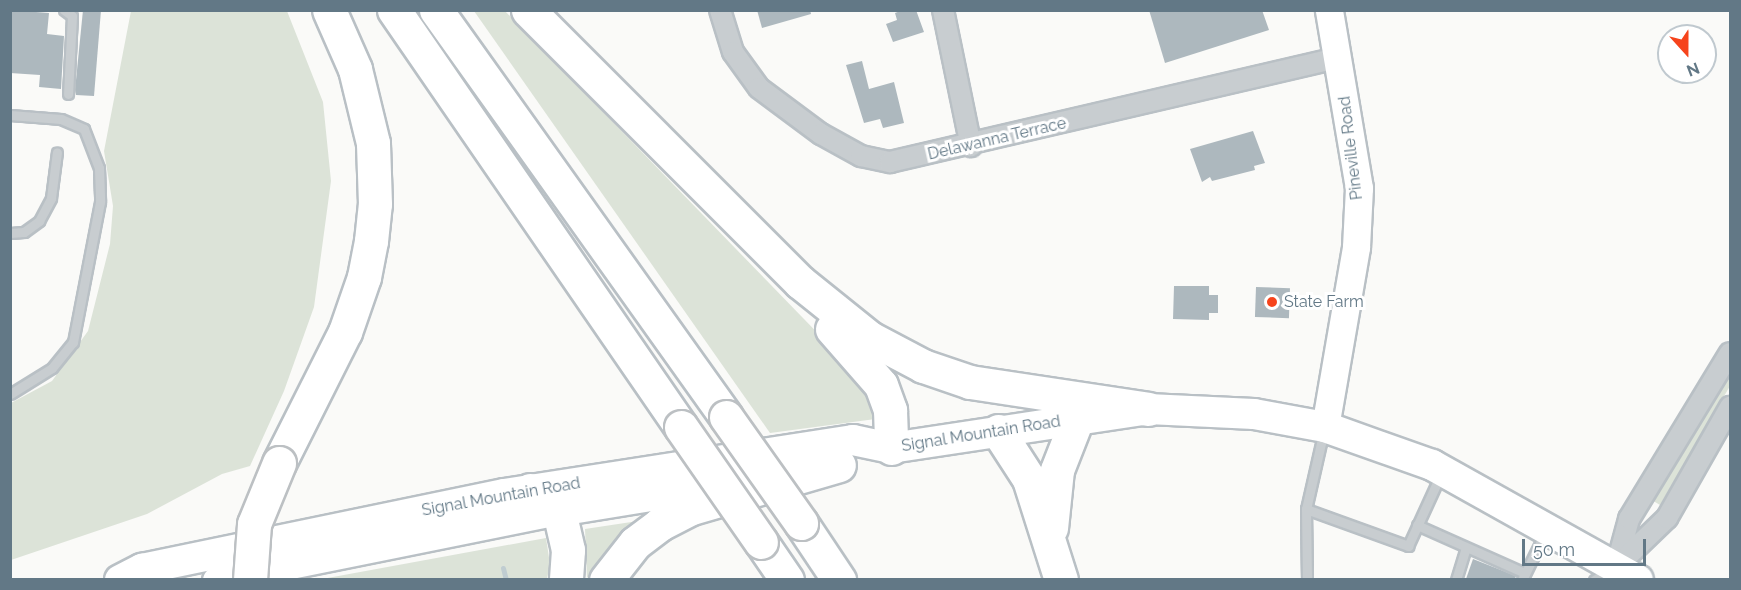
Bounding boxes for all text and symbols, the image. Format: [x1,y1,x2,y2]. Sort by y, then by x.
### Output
north arrow [1657,24,1717,84]
text: N [1684,58,1702,80]
street label: Pineville Road [1335,95,1367,201]
street label: Delawanna Terrace [926,114,1068,164]
place label: State Farm [1284,292,1364,312]
marker: State Farm [1265,295,1279,309]
street label: Signal Mountain Road [900,412,1062,456]
street label: Signal Mountain Road [420,474,582,520]
scale bar [1525,527,1650,565]
text: 50 m [1533,539,1575,560]

